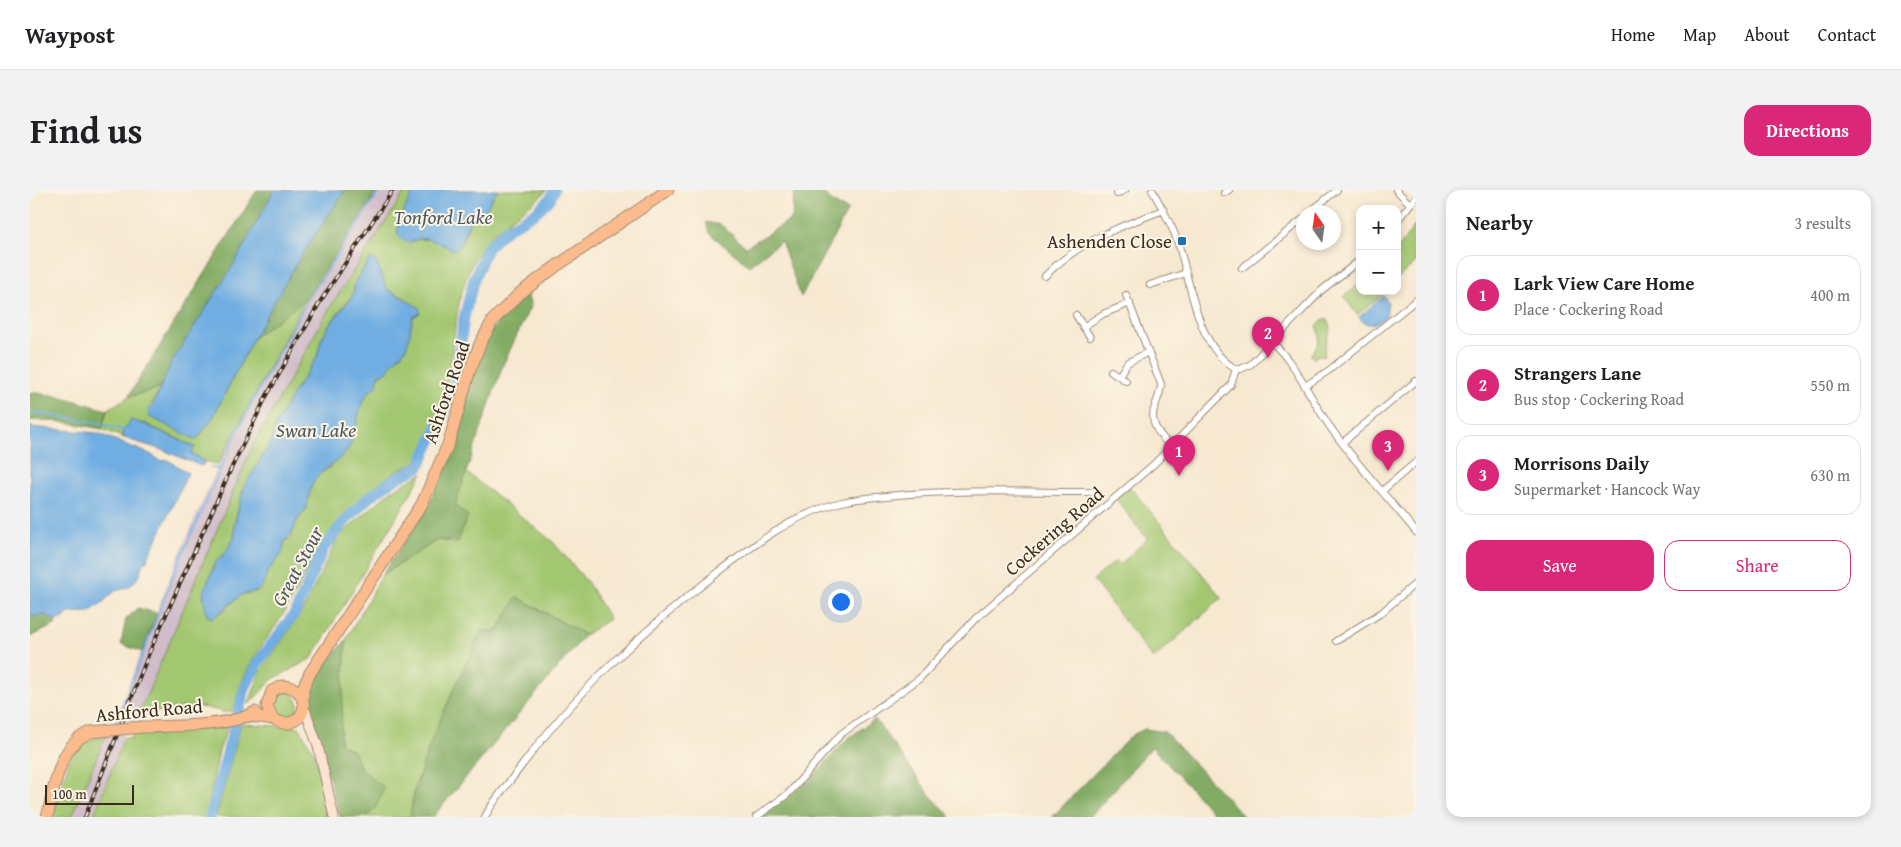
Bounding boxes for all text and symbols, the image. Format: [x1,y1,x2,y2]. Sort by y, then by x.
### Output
text: Waypost [25,17,115,52]
text: Home [1611,21,1655,48]
text: Map [1683,21,1716,48]
text: About [1744,21,1790,48]
text: Contact [1818,21,1876,48]
text: Find us [30,105,143,156]
button: Directions [1744,105,1871,156]
water label: Tonford Lake [393,202,493,231]
north arrow [1296,205,1341,250]
map controls [1356,205,1401,295]
button: + [1356,205,1401,250]
text: Nearby [1466,207,1533,238]
text: 3 results [1794,211,1851,235]
place label: Ashenden Close [1047,227,1172,255]
marker: Ashenden Close [1176,235,1188,247]
button: − [1356,250,1401,295]
text: Lark View Care Home [1514,269,1695,297]
text: 1 [1479,283,1487,307]
text: 400 m [1810,283,1850,307]
text: Place · Cockering Road [1514,297,1663,321]
pin: 2 [1252,317,1284,358]
street label: Ashford Road [415,336,477,447]
text: Strangers Lane [1514,359,1641,387]
text: 2 [1479,373,1487,397]
text: 550 m [1810,373,1850,397]
text: Bus stop · Cockering Road [1514,387,1684,411]
water label: Swan Lake [276,415,356,444]
pin: 3 [1372,430,1404,471]
pin: 1 [1163,435,1195,476]
text: Morrisons Daily [1514,449,1649,477]
text: 3 [1479,463,1487,487]
text: 630 m [1810,463,1850,487]
text: Supermarket · Hancock Way [1514,477,1701,501]
street label: Cockering Road [998,479,1110,582]
water label: Great Stour [264,520,330,611]
button: Save [1466,540,1654,591]
button: Share [1664,540,1851,591]
your location [828,589,854,615]
street label: Ashford Road [94,691,204,729]
scale bar [45,782,134,805]
text: 100 m [52,784,87,804]

